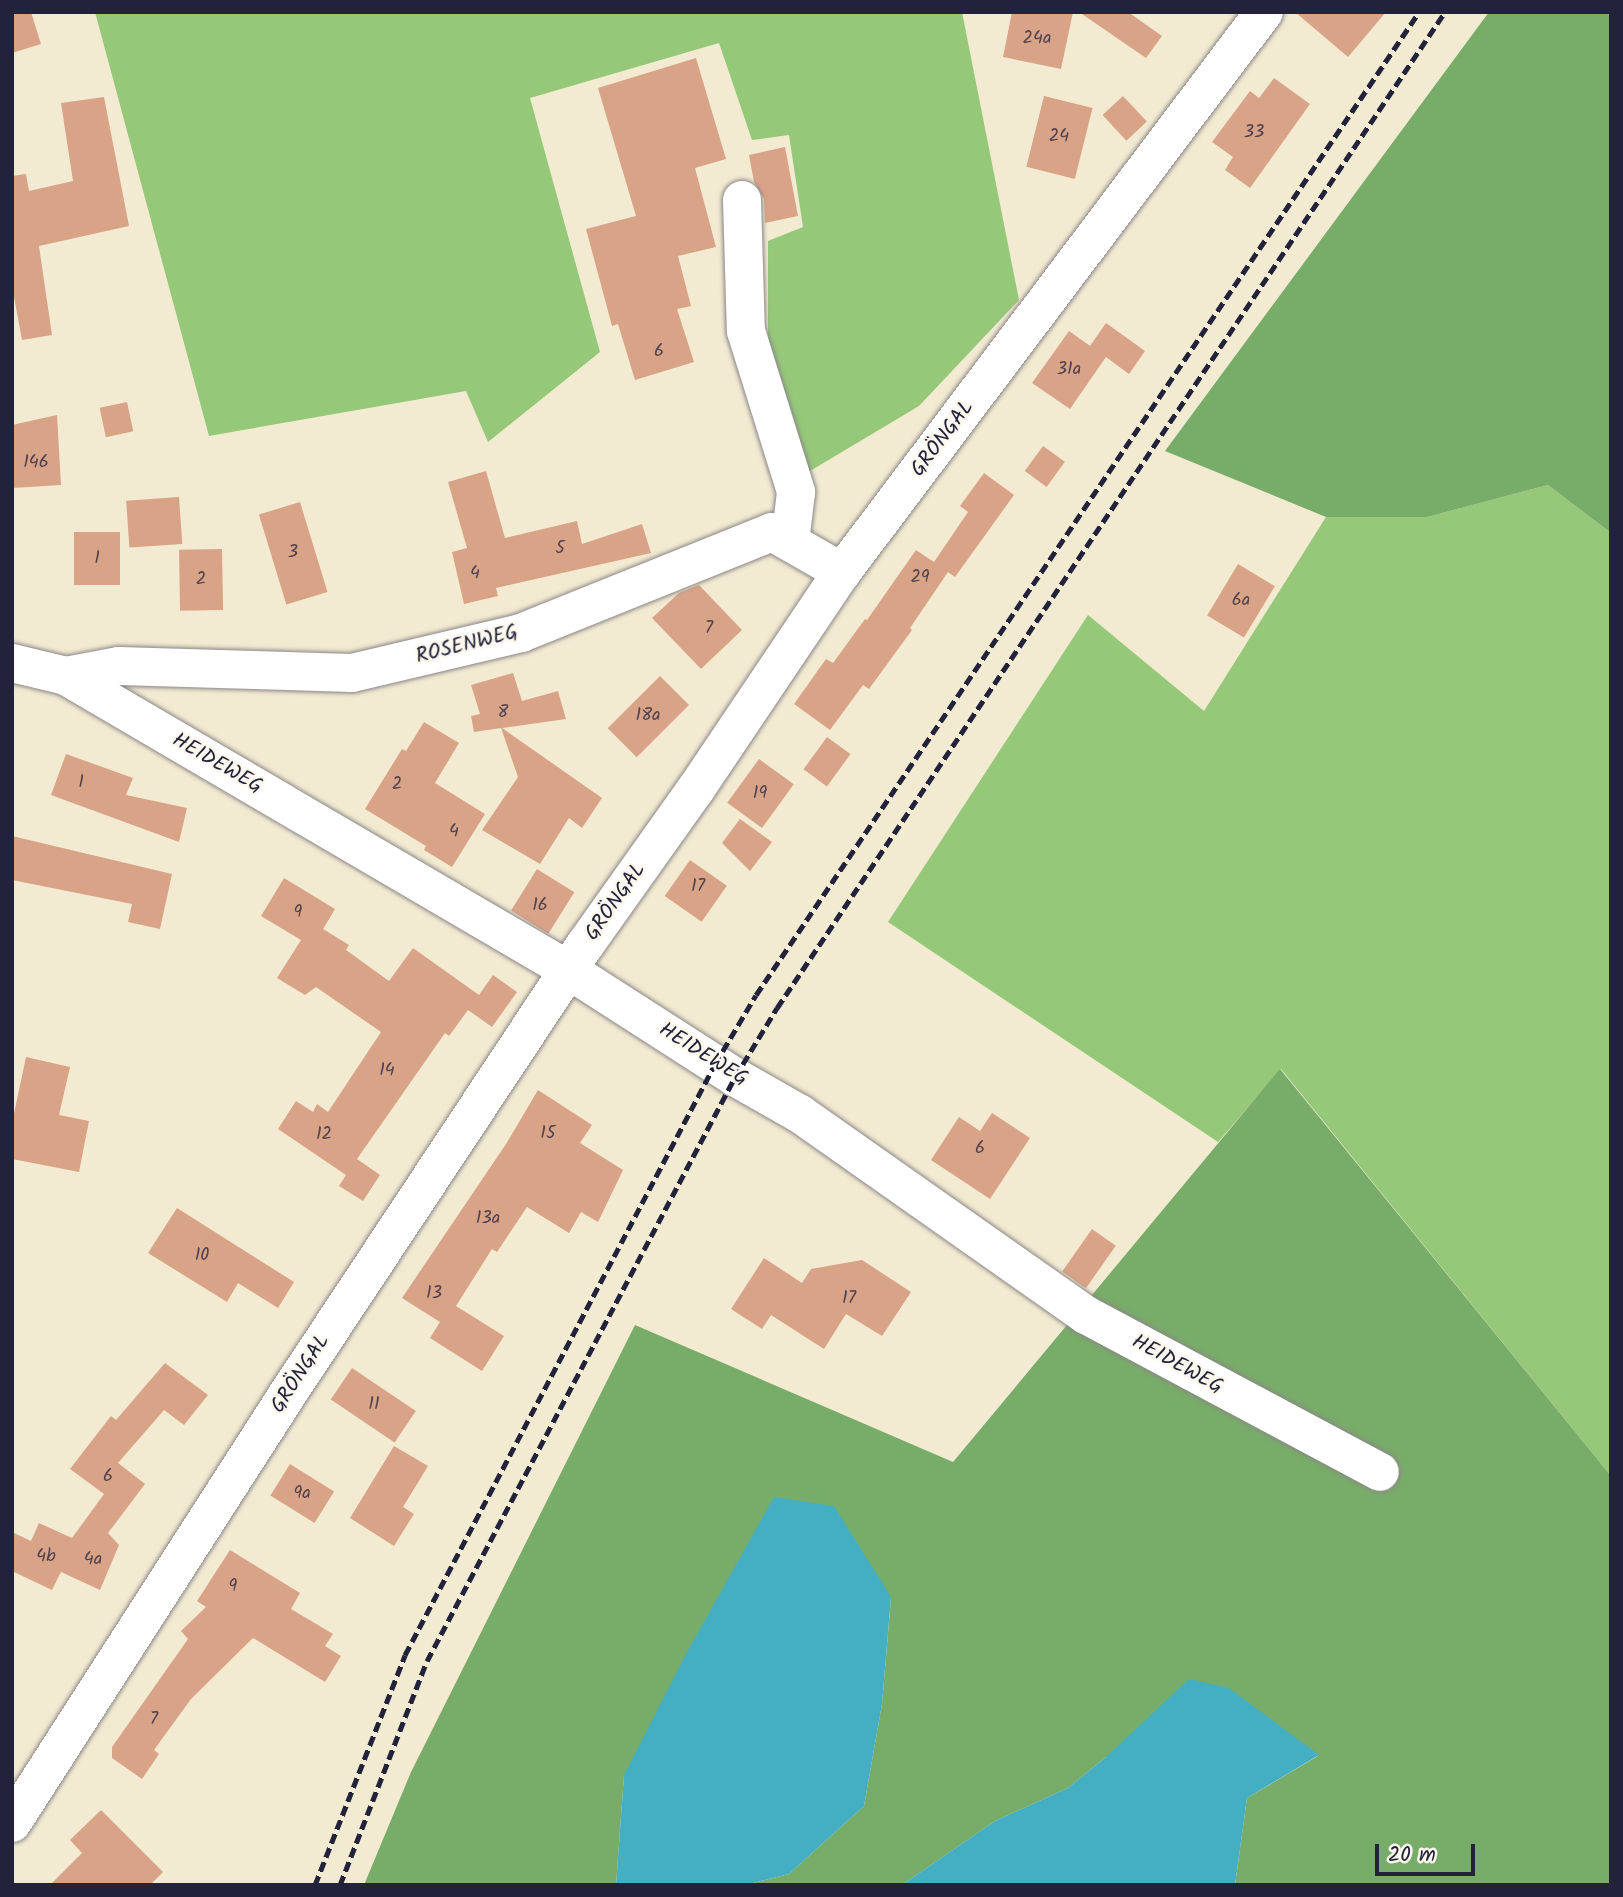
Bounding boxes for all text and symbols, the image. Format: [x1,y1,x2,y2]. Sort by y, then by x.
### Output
house number: 24a [1023,28,1051,50]
house number: 33 [1244,122,1264,144]
house number: 24 [1049,126,1069,148]
house number: 6 [654,341,664,363]
house number: 31a [1057,359,1081,381]
street label: GRÖNGAL [906,396,980,482]
house number: 146 [23,452,49,474]
house number: 5 [555,538,565,560]
house number: 3 [288,542,298,564]
house number: 1 [94,548,100,570]
house number: 4 [470,563,480,585]
house number: 29 [910,567,930,589]
house number: 2 [196,569,206,591]
house number: 6a [1232,590,1250,612]
house number: 7 [705,618,713,640]
street label: ROSENWEG [413,620,521,670]
house number: 8 [498,702,508,724]
house number: 18a [636,705,660,727]
street label: HEIDEWEG [167,728,267,800]
house number: 1 [78,772,84,794]
house number: 2 [392,774,402,796]
house number: 19 [753,783,767,805]
house number: 4 [449,821,459,843]
street label: GRÖNGAL [580,858,652,946]
house number: 17 [691,876,705,898]
house number: 16 [532,895,548,917]
house number: 9 [294,902,302,924]
street label: HEIDEWEG [654,1018,752,1092]
house number: 14 [379,1060,395,1082]
house number: 15 [540,1123,556,1145]
house number: 12 [316,1124,332,1146]
house number: 6 [975,1138,985,1160]
house number: 13a [476,1208,500,1230]
house number: 10 [195,1245,209,1267]
house number: 13 [426,1283,442,1305]
house number: 17 [842,1288,856,1310]
street label: GRÖNGAL [266,1330,336,1418]
street label: HEIDEWEG [1127,1330,1227,1400]
house number: 11 [368,1394,380,1416]
house number: 6 [103,1466,113,1488]
house number: 9a [293,1483,311,1505]
house number: 4b [36,1546,56,1568]
house number: 4a [84,1549,102,1571]
house number: 9 [229,1576,237,1598]
house number: 7 [150,1709,158,1731]
scale bar [1378,1830,1478,1874]
text: 20 m [1388,1839,1436,1872]

